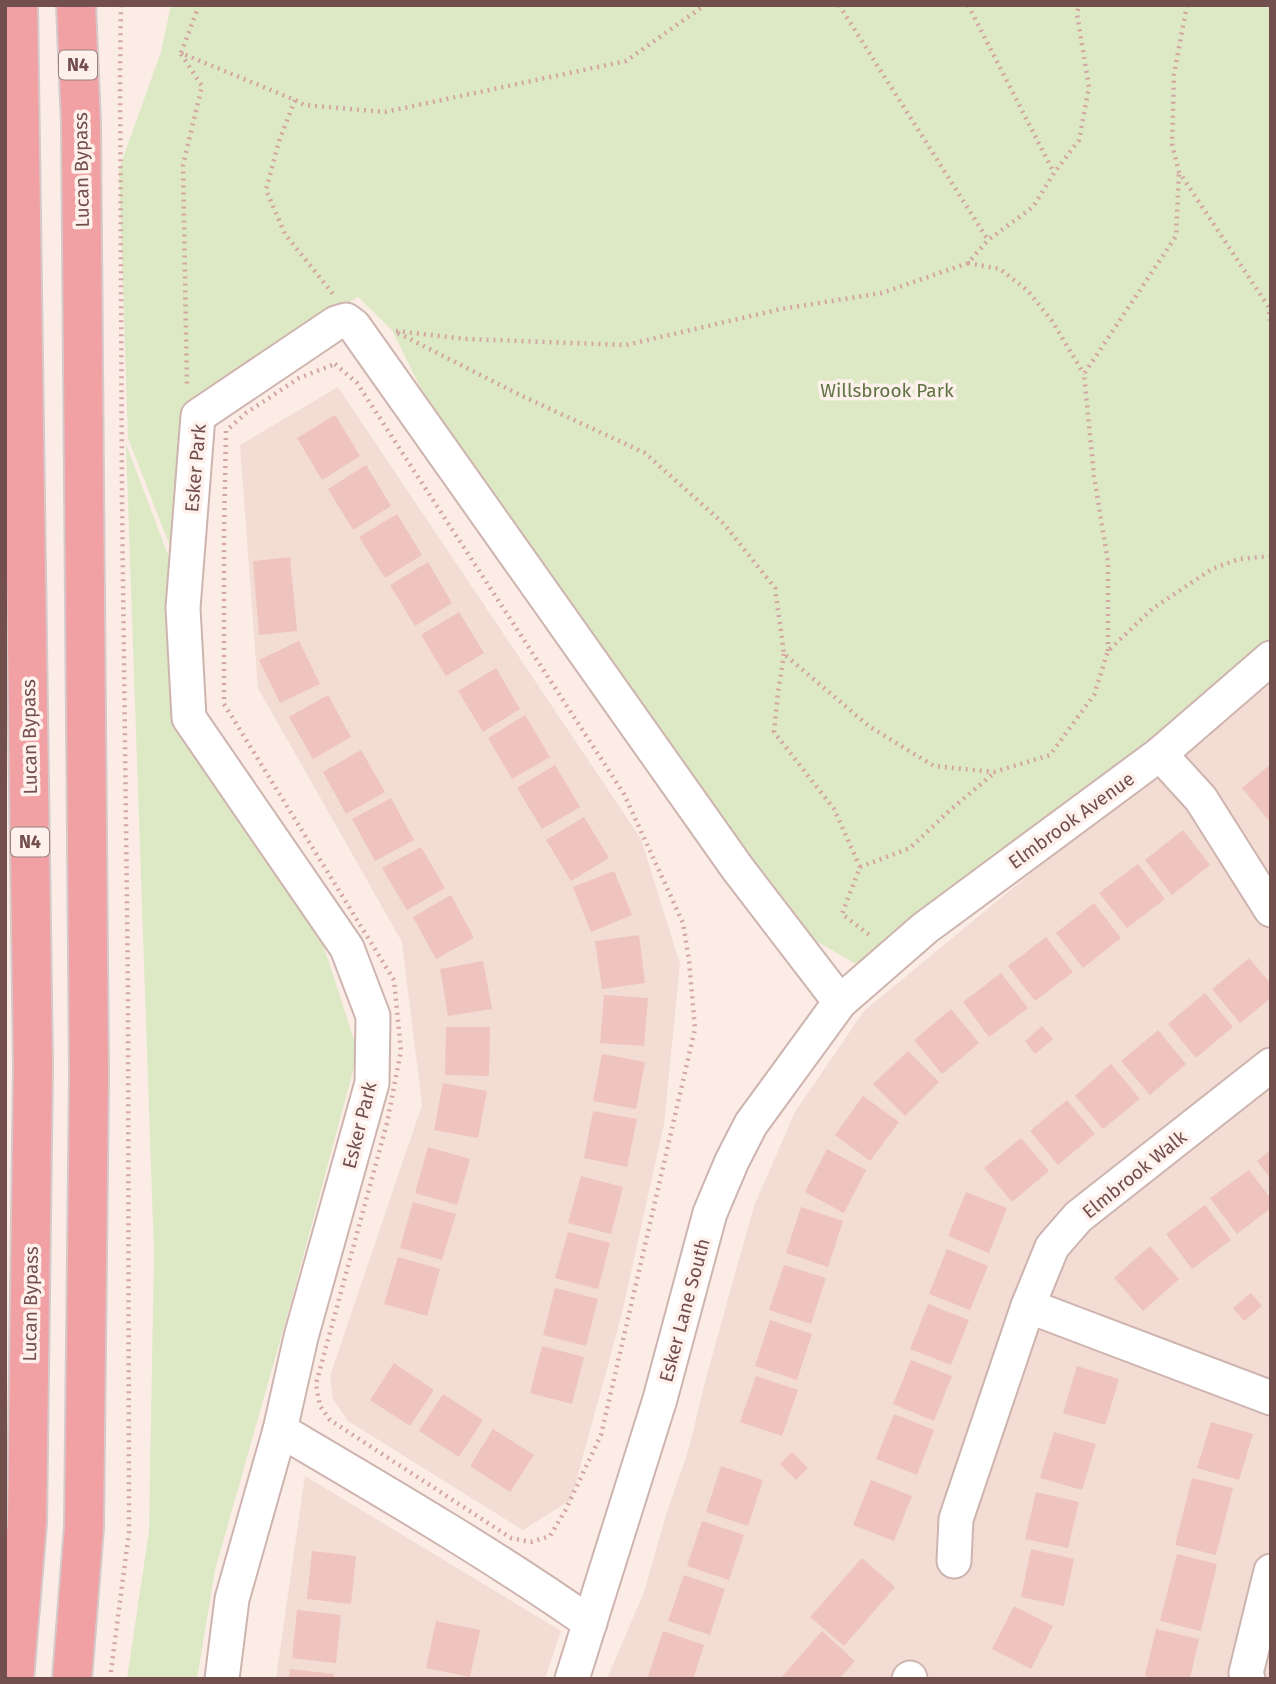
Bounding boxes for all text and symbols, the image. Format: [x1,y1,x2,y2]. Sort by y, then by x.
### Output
road number: N4 [59,51,97,80]
street label: Lucan Bypass [69,112,94,228]
park label: Willsbrook Park [820,379,954,402]
street label: Esker Park [180,423,211,513]
street label: Lucan Bypass [17,679,42,795]
street label: Elmbrook Avenue [1004,767,1139,874]
road number: N4 [11,828,49,856]
street label: Esker Park [338,1079,381,1171]
street label: Elmbrook Walk [1078,1125,1191,1223]
street label: Esker Lane South [654,1236,715,1385]
street label: Lucan Bypass [18,1246,43,1362]

